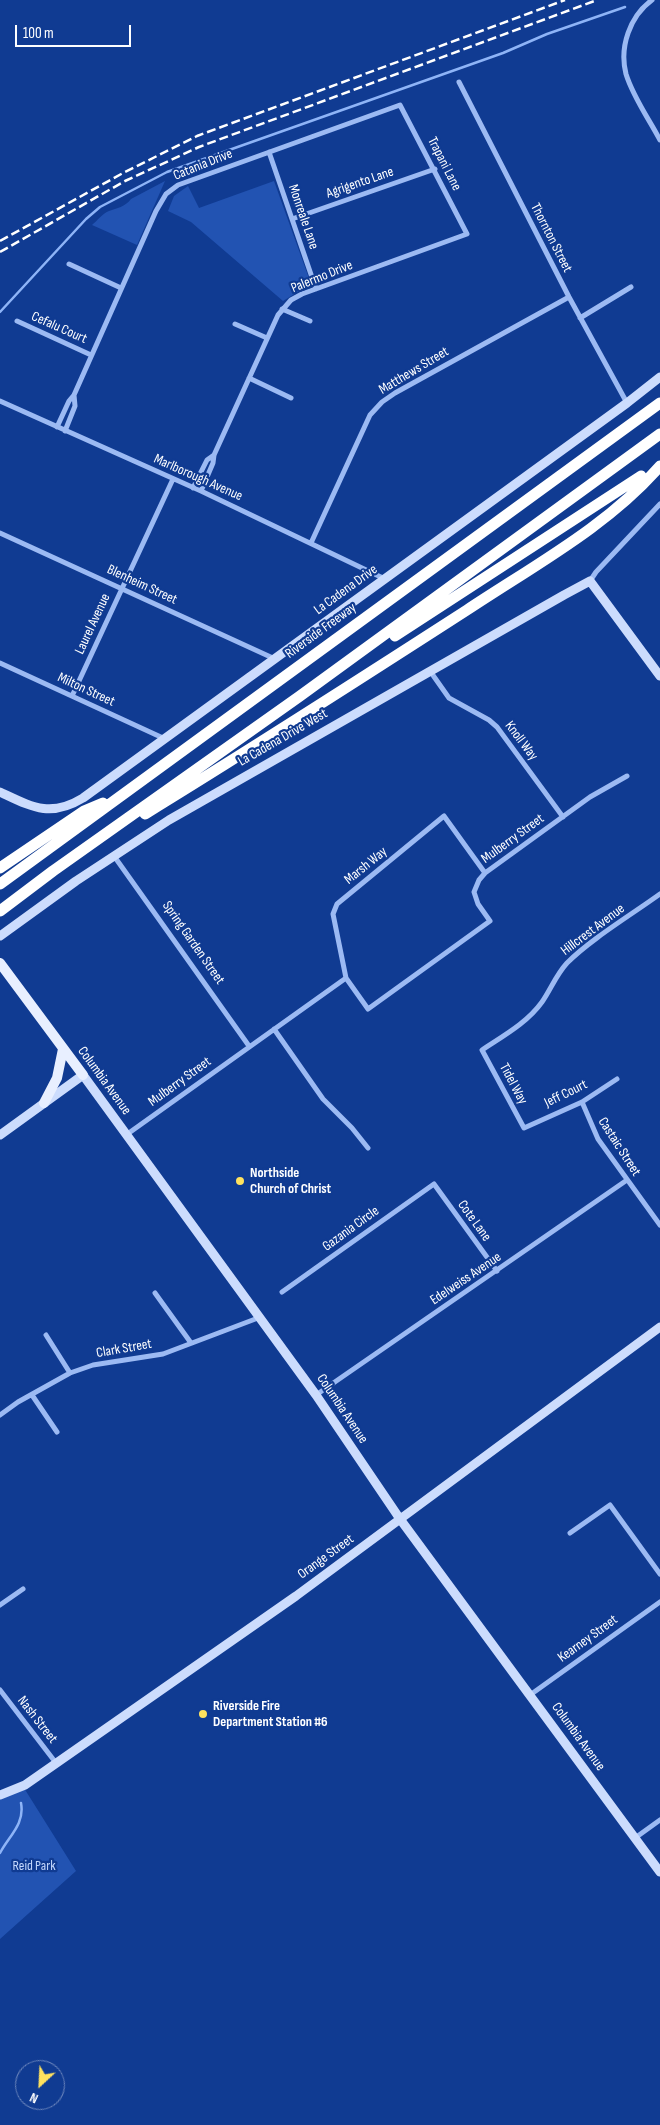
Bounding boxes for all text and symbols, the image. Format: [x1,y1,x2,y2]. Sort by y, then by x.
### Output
scale bar [18,15,134,47]
text: 100 m [23,24,54,43]
street label: Trapani Lane [423,134,465,194]
street label: Catania Drive [171,146,235,184]
street label: Agrigento Lane [324,164,396,202]
street label: Monreale Lane [284,182,322,252]
street label: Thornton Street [526,201,576,275]
street label: Palermo Drive [289,257,355,297]
street label: Cefalu Court [29,308,89,348]
street label: Matthews Street [376,344,452,398]
street label: Marlborough Avenue [151,451,245,505]
street label: Blenheim Street [104,561,180,609]
street label: La Cadena Drive [311,561,381,619]
street label: Laurel Avenue [72,591,114,657]
street label: Riverside Freeway [282,600,360,662]
street label: Milton Street [55,669,117,711]
street label: La Cadena Drive West [235,706,331,770]
street label: Knoll Way [501,718,541,764]
street label: Mulberry Street [478,811,548,867]
street label: Marsh Way [341,844,391,888]
street label: Spring Garden Street [158,898,228,988]
street label: Hillcrest Avenue [558,901,628,959]
street label: Columbia Avenue [74,1044,134,1118]
street label: Mulberry Street [145,1054,215,1110]
street label: Tidel Way [495,1061,531,1107]
street label: Jeff Court [542,1076,590,1112]
street label: Castaic Street [594,1115,644,1179]
place label: Northside Church of Christ [250,1165,331,1198]
marker: Northside Church of Christ [234,1175,246,1187]
street label: Cote Lane [453,1197,495,1245]
street label: Gazania Circle [319,1203,383,1255]
street label: Edelweiss Avenue [427,1249,505,1309]
street label: Clark Street [95,1336,153,1362]
street label: Columbia Avenue [313,1371,371,1447]
street label: Orange Street [295,1531,357,1583]
street label: Kearney Street [555,1612,621,1666]
street label: Nash Street [13,1693,61,1747]
place label: Riverside Fire Department Station #6 [213,1698,328,1730]
street label: Columbia Avenue [548,1700,608,1774]
marker: Riverside Fire Department Station #6 [197,1708,209,1720]
park label: Reid Park [12,1858,56,1874]
north arrow [15,2060,65,2110]
text: N [27,2089,41,2107]

